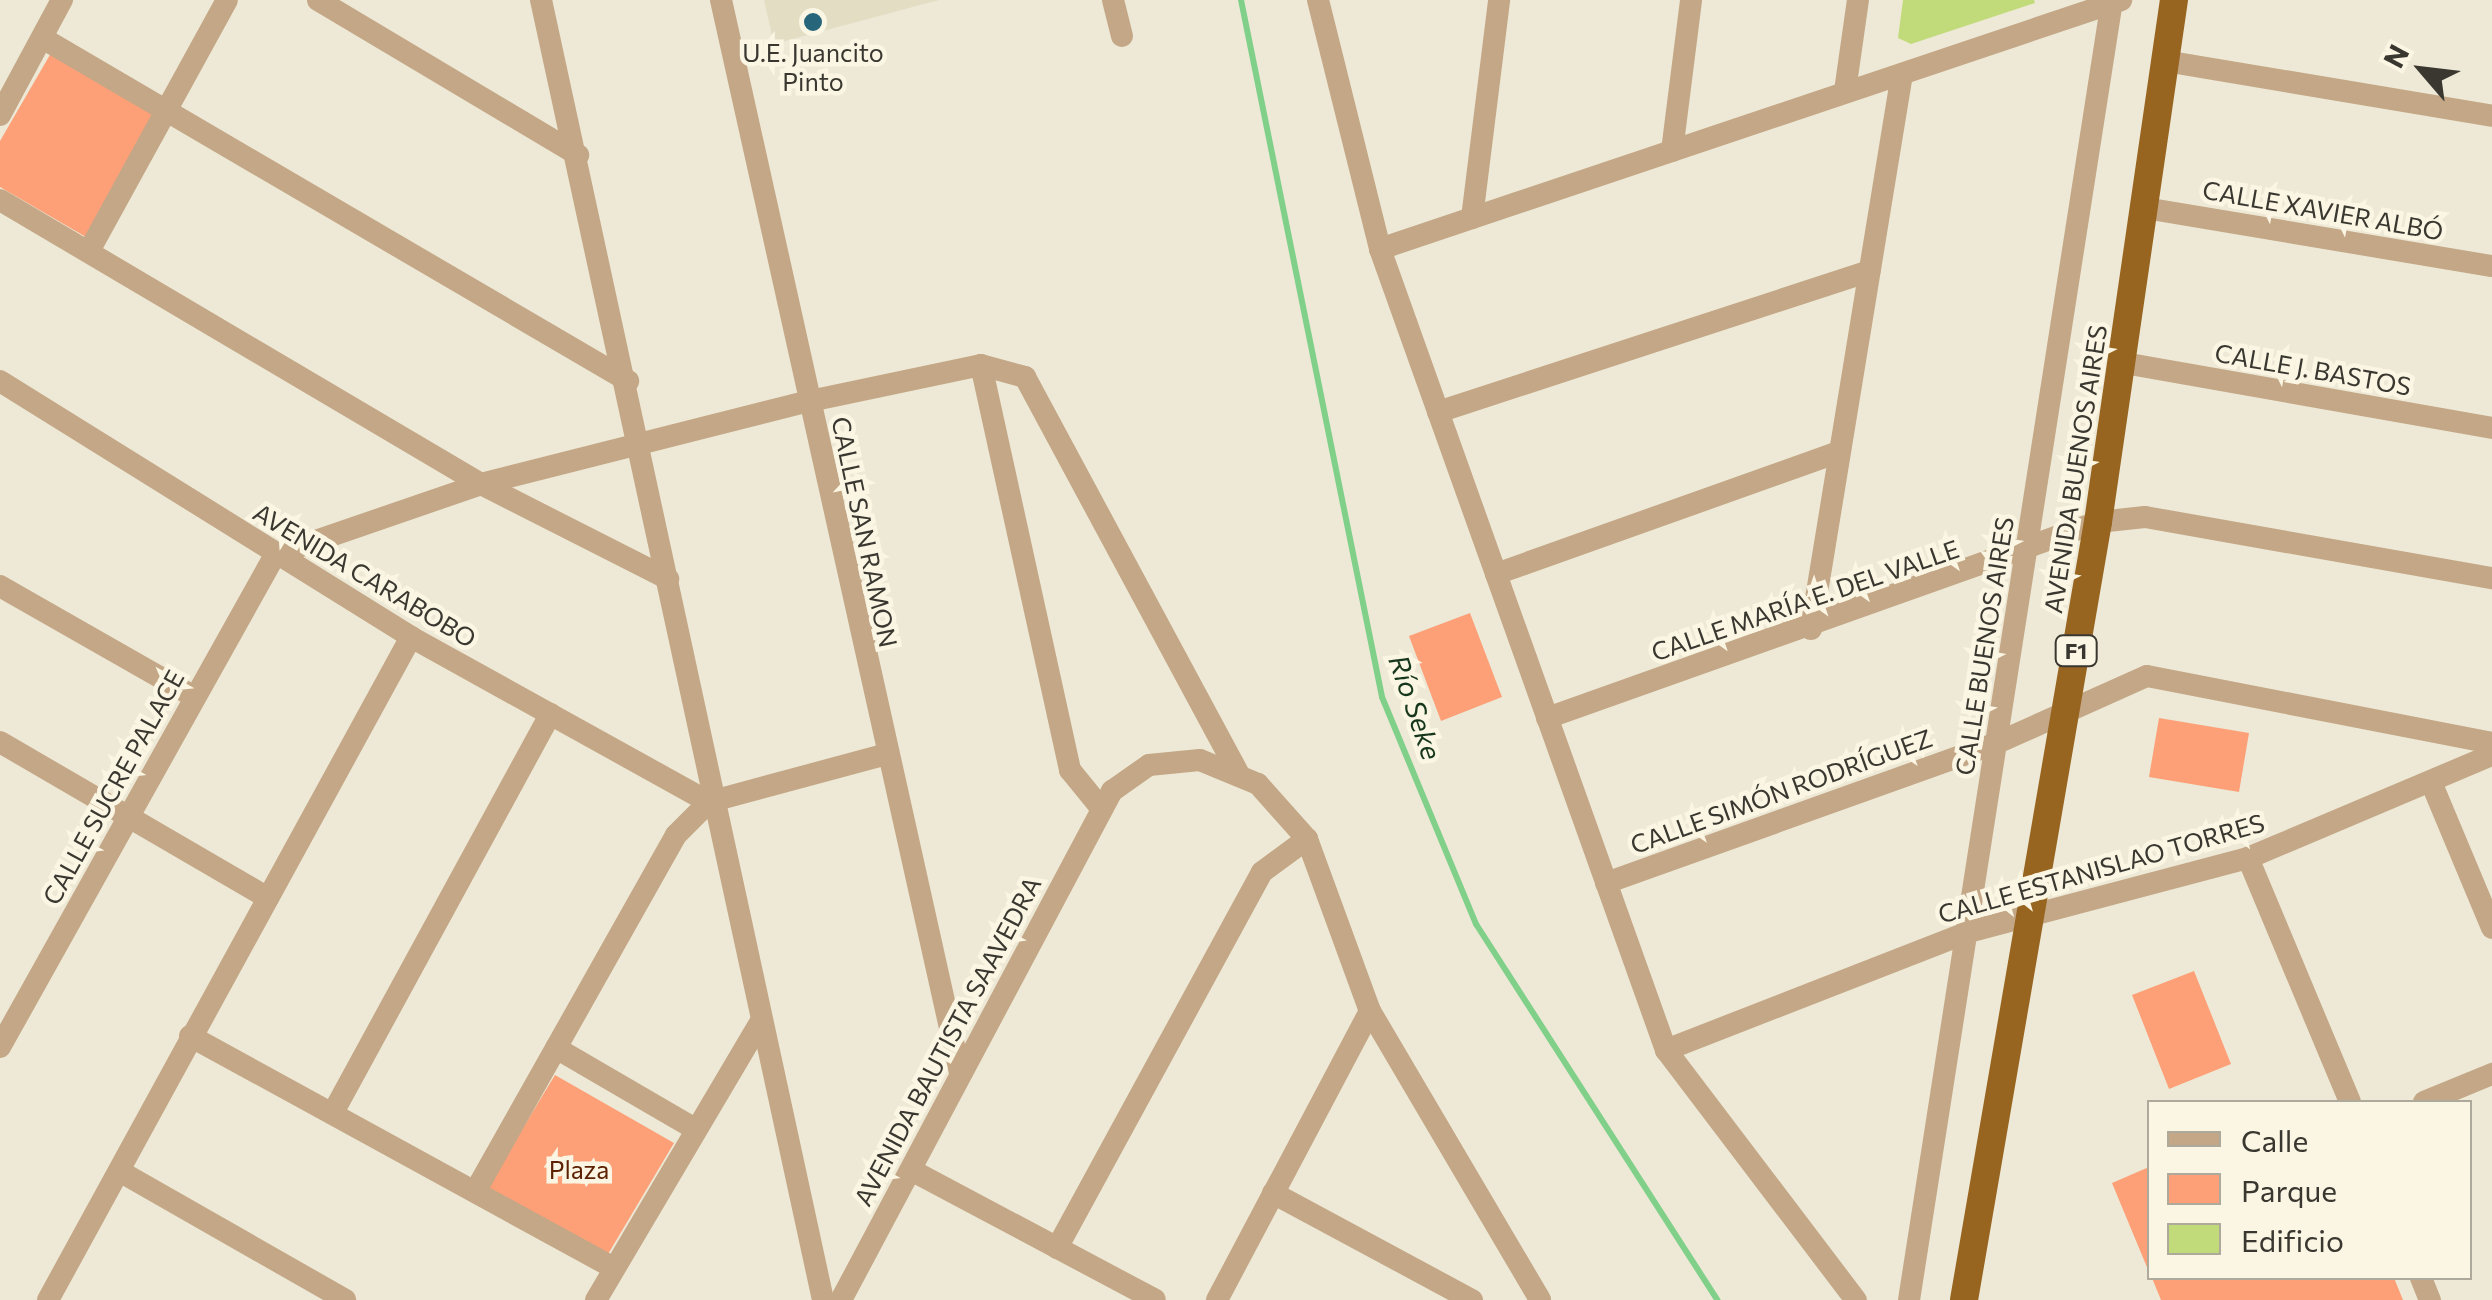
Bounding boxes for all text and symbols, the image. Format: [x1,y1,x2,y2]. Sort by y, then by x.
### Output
marker: U.E. Juancito Pinto [802,11,824,33]
north arrow [2372,20,2472,120]
place label: U.E. Juancito Pinto [742,38,884,97]
text: N [2376,39,2415,73]
street label: CALLE XAVIER ALBÓ [2200,174,2446,246]
street label: AVENIDA BUENOS AIRES [2037,323,2113,615]
street label: CALLE J. BASTOS [2213,337,2413,401]
street label: CALLE SAN RAMON [826,414,904,650]
street label: AVENIDA CARABOBO [248,497,482,653]
street label: CALLE BUENOS AIRES [1949,515,2019,777]
street label: CALLE MARÍA E. DEL VALLE [1647,533,1963,667]
road number: F1 [2054,634,2098,668]
water label: Río Seke [1382,650,1450,764]
street label: CALLE SUCRE PALACE [36,665,190,909]
street label: CALLE SIMÓN RODRÍGUEZ [1626,722,1936,860]
street label: CALLE ESTANISLAO TORRES [1934,807,2268,929]
street label: AVENIDA BAUTISTA SAAVEDRA [847,871,1047,1211]
legend [2147,1100,2472,1280]
text: Calle [2241,1121,2308,1158]
park label: Plaza [549,1154,609,1184]
text: Parque [2241,1171,2337,1208]
text: Edificio [2241,1221,2344,1258]

